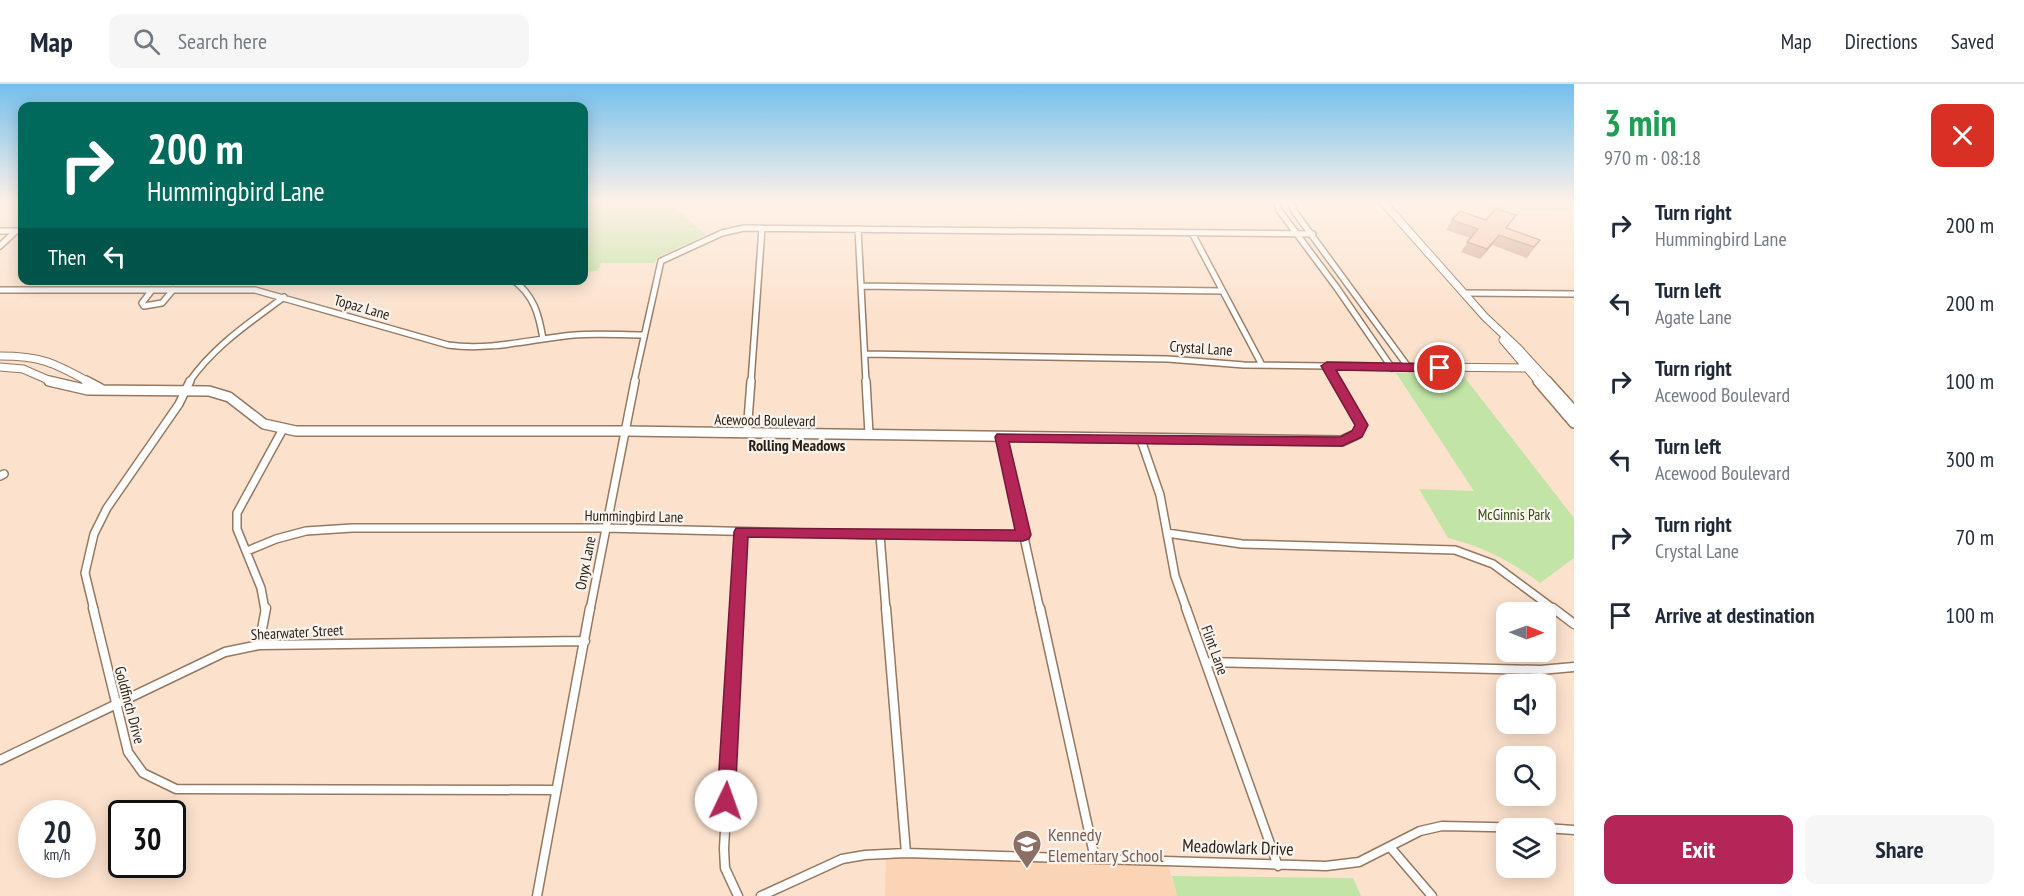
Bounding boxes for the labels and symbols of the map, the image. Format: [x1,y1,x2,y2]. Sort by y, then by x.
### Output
street label: Topaz Lane [332,290,392,324]
street label: Crystal Lane [1169,336,1233,360]
pin [1414,342,1465,393]
street label: Acewood Boulevard [714,410,816,430]
district label: Rolling Meadows [749,435,846,455]
park label: McGinnis Park [1478,505,1550,524]
street label: Hummingbird Lane [584,506,684,526]
street label: Onyx Lane [571,535,599,591]
north arrow [1496,602,1556,662]
street label: Shearwater Street [250,620,344,644]
street label: Flint Lane [1197,622,1233,678]
street label: Goldfinch Drive [111,664,149,746]
position arrow [694,769,758,833]
speed limit sign: 30 [108,800,186,878]
place label: Kennedy Elementary School [1048,823,1164,867]
school or university icon: Kennedy Elementary School [1011,828,1043,870]
street label: Meadowlark Drive [1182,834,1294,860]

